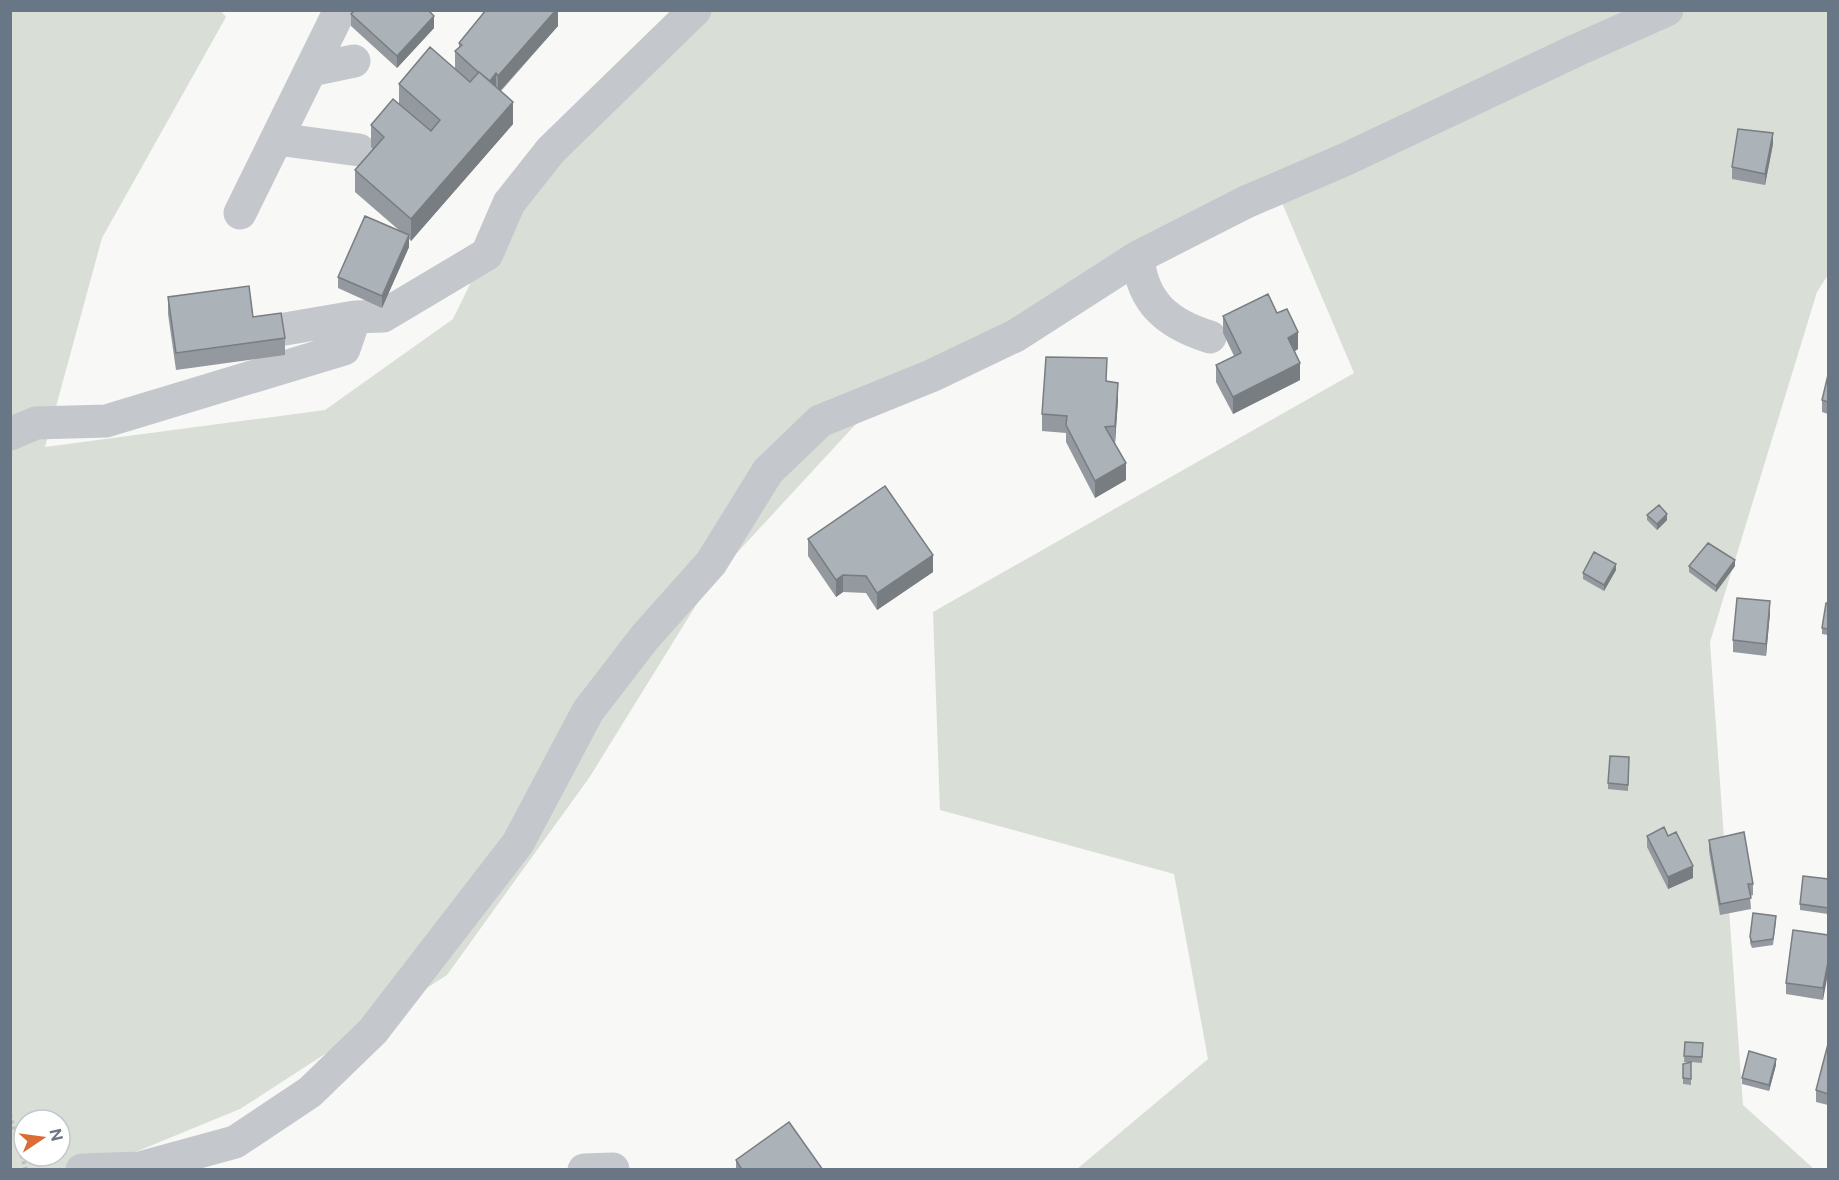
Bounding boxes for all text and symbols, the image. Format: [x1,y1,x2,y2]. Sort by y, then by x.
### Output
north arrow [12,1108,72,1168]
text: N [45,1127,67,1143]

